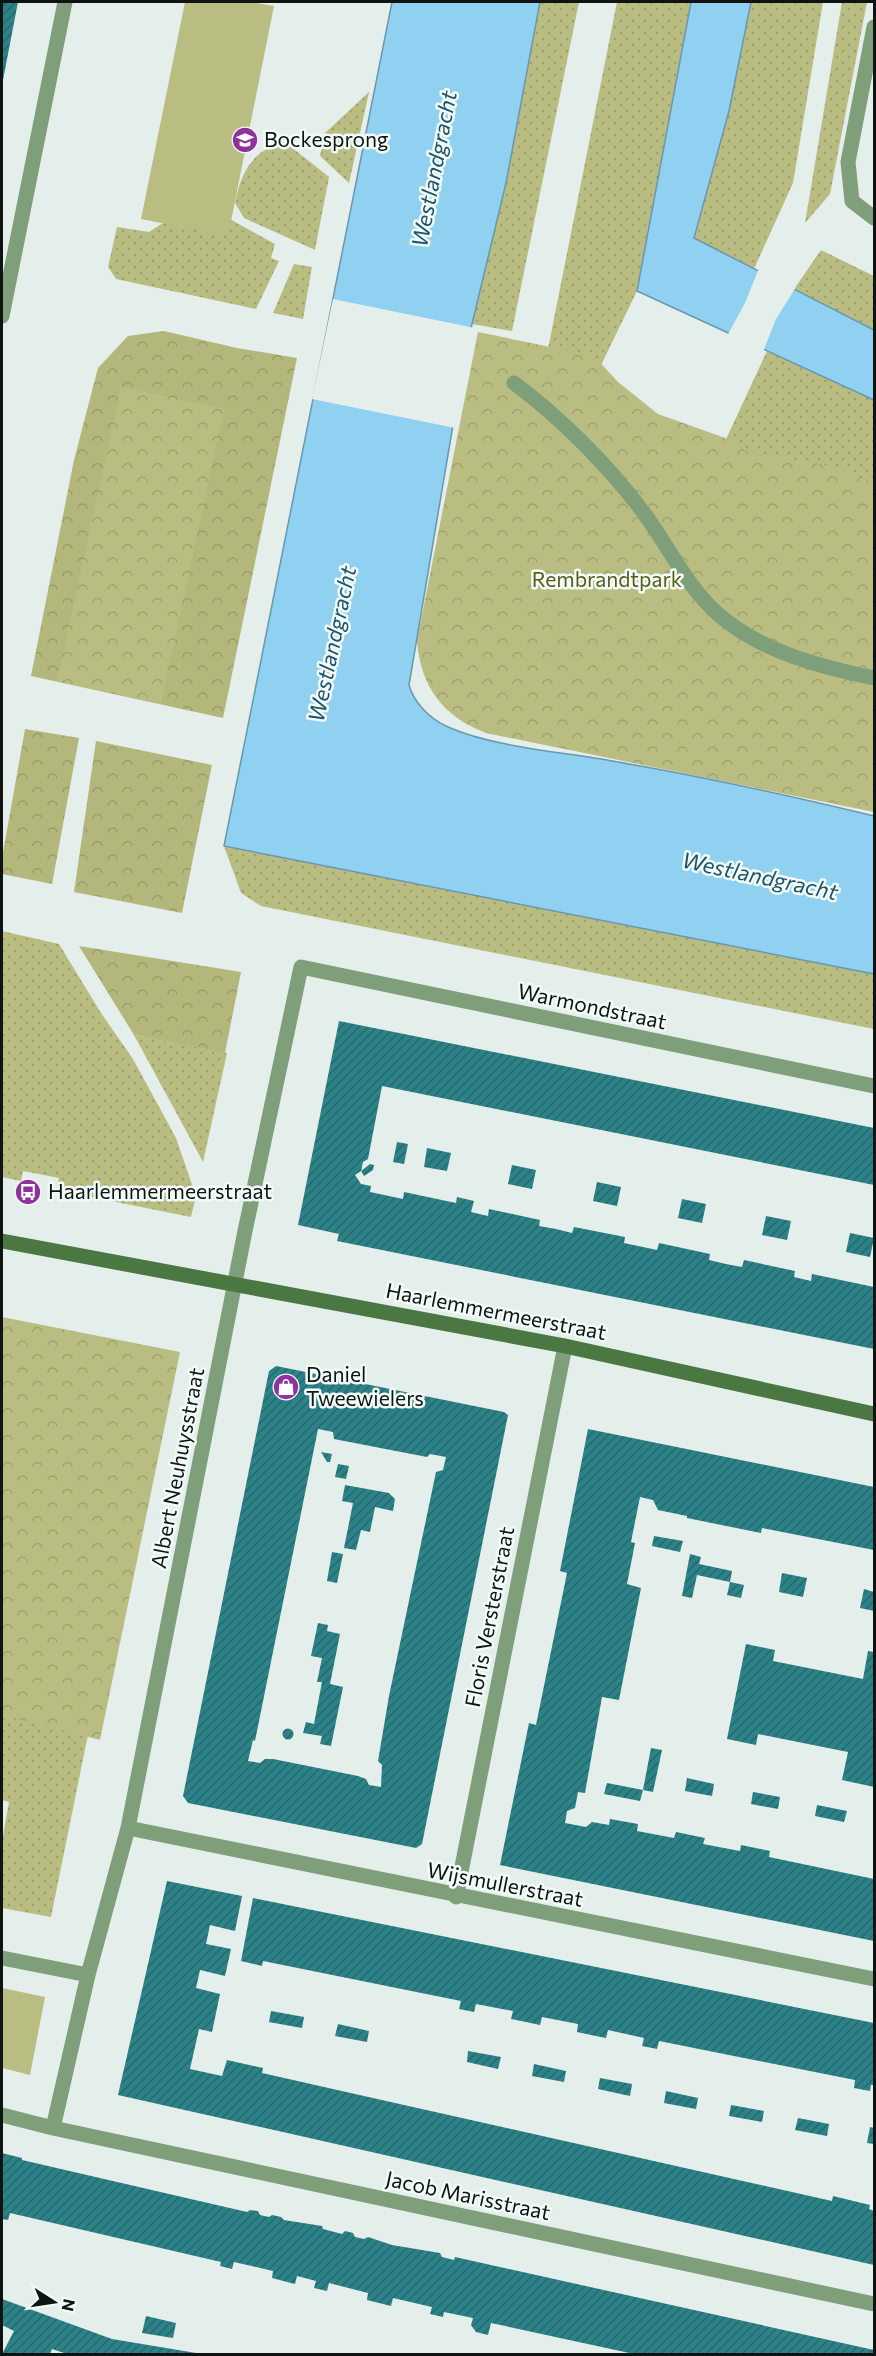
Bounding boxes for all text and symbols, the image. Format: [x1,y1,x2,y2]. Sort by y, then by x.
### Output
water label: Westlandgracht [405,88,462,249]
school or university icon: Bockesprong [230,125,260,155]
place label: Bockesprong [264,126,388,151]
water label: Westlandgracht [302,563,361,724]
park label: Rembrandtpark [532,566,682,591]
water label: Westlandgracht [680,846,841,905]
street label: Warmondstraat [516,978,669,1034]
bus stop icon: Haarlemmermeerstraat [13,1177,43,1207]
place label: Haarlemmermeerstraat [48,1178,272,1203]
street label: Haarlemmermeerstraat [384,1277,609,1344]
place label: Daniel Tweewielers [306,1361,424,1410]
street label: Albert Neuhuysstraat [145,1365,208,1570]
shop icon: Daniel Tweewielers [271,1372,301,1402]
street label: Floris Versterstraat [459,1524,518,1709]
street label: Wijsmullerstraat [425,1856,585,1911]
street label: Jacob Marisstraat [384,2165,553,2224]
north arrow [24,2272,84,2332]
text: N [59,2297,80,2313]

